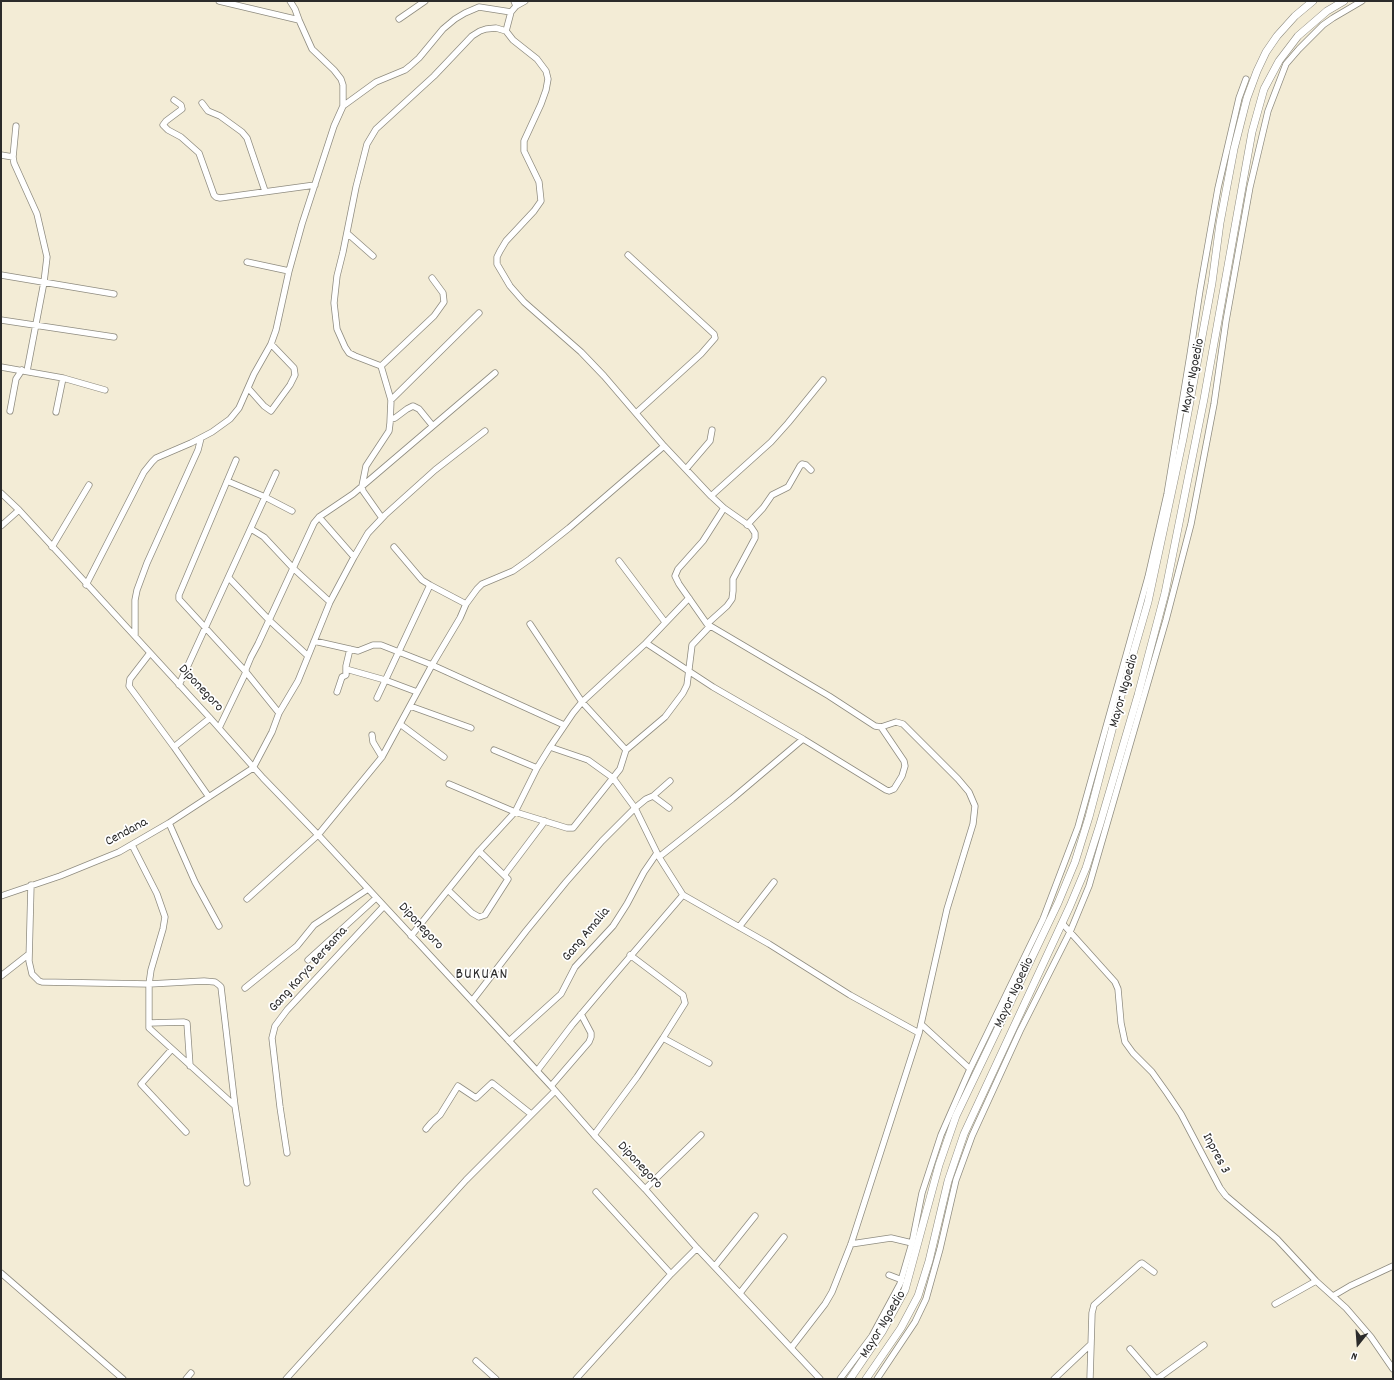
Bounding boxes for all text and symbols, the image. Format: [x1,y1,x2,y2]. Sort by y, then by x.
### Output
street label: Mayor Ngoedio [1179,337,1209,415]
street label: Mayor Ngoedio [1106,652,1144,730]
street label: Diponegoro [174,662,226,716]
street label: Cendana [103,815,151,851]
street label: Diponegoro [394,900,446,954]
street label: Gang Amalia [559,904,615,966]
street label: Gang Karya Bersama [266,924,352,1016]
street label: Mayor Ngoedio [991,955,1039,1031]
district label: BUKUAN [455,966,509,986]
street label: Inpres 3 [1197,1131,1233,1177]
street label: Diponegoro [613,1139,665,1193]
street label: Mayor Ngoedio [857,1288,911,1362]
north arrow [1338,1324,1378,1364]
text: N [1350,1347,1359,1364]

